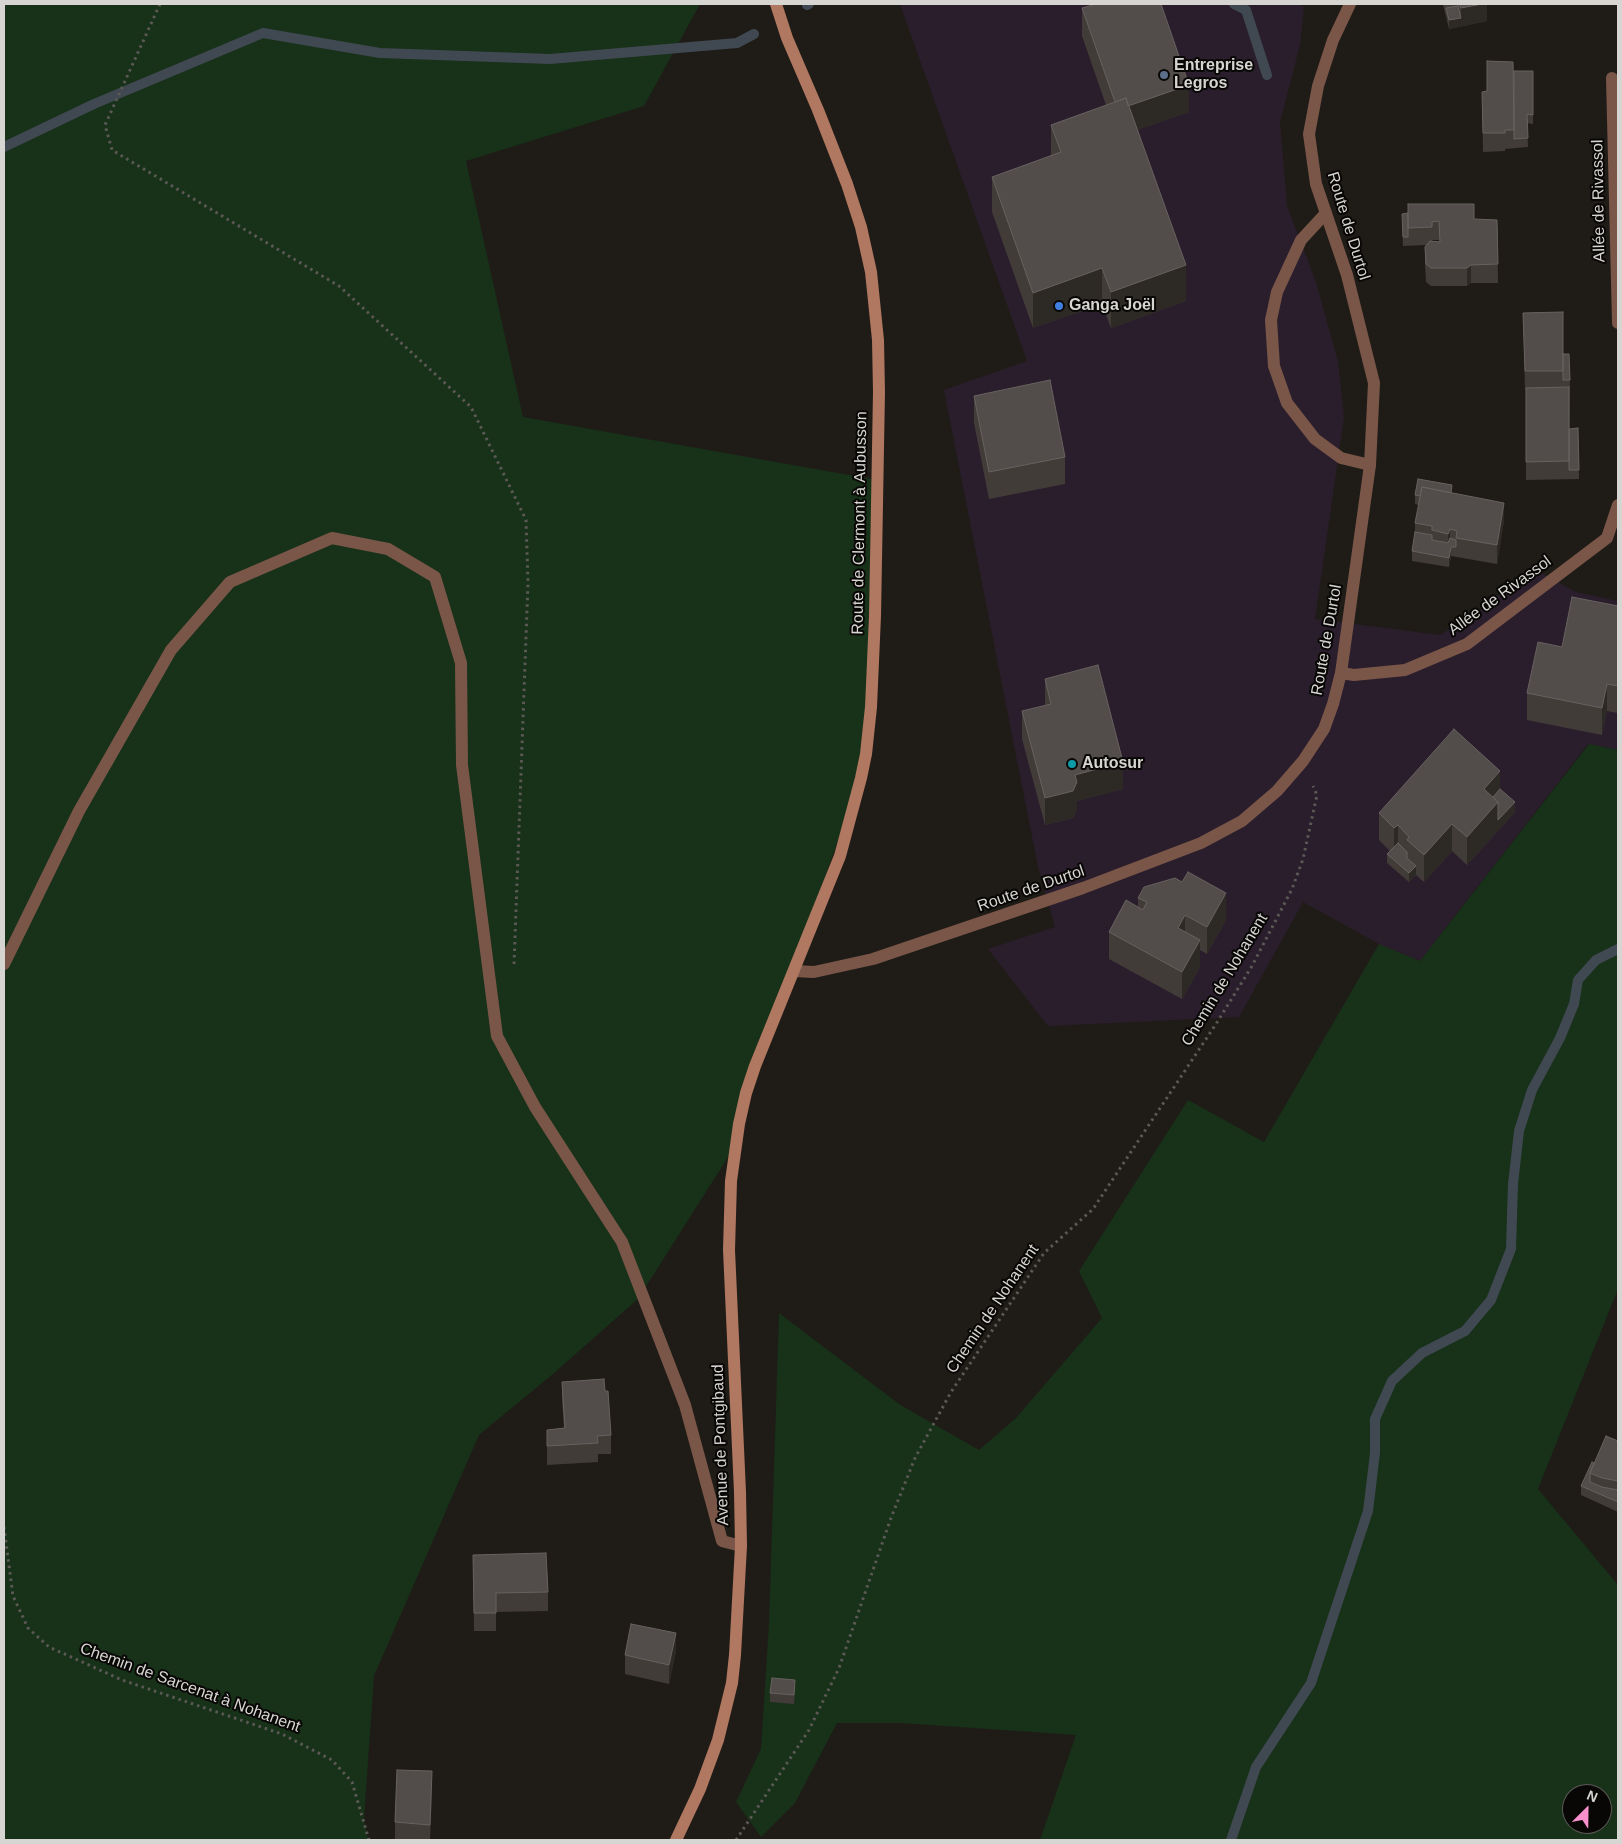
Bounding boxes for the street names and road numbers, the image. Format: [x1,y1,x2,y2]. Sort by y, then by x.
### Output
street label: Allée de Rivassol [1588,139,1610,263]
street label: Route de Durtol [1322,170,1374,282]
street label: Route de Clermont à Aubusson [848,411,872,635]
street label: Allée de Rivassol [1445,552,1555,640]
street label: Route de Durtol [1308,583,1346,697]
street label: Route de Durtol [975,862,1087,916]
street label: Chemin de Nohanent [1178,910,1272,1050]
street label: Chemin de Nohanent [943,1241,1043,1377]
street label: Avenue de Pontgibaud [709,1364,733,1526]
street label: Chemin de Sarcenat à Nohanent [77,1639,303,1737]

